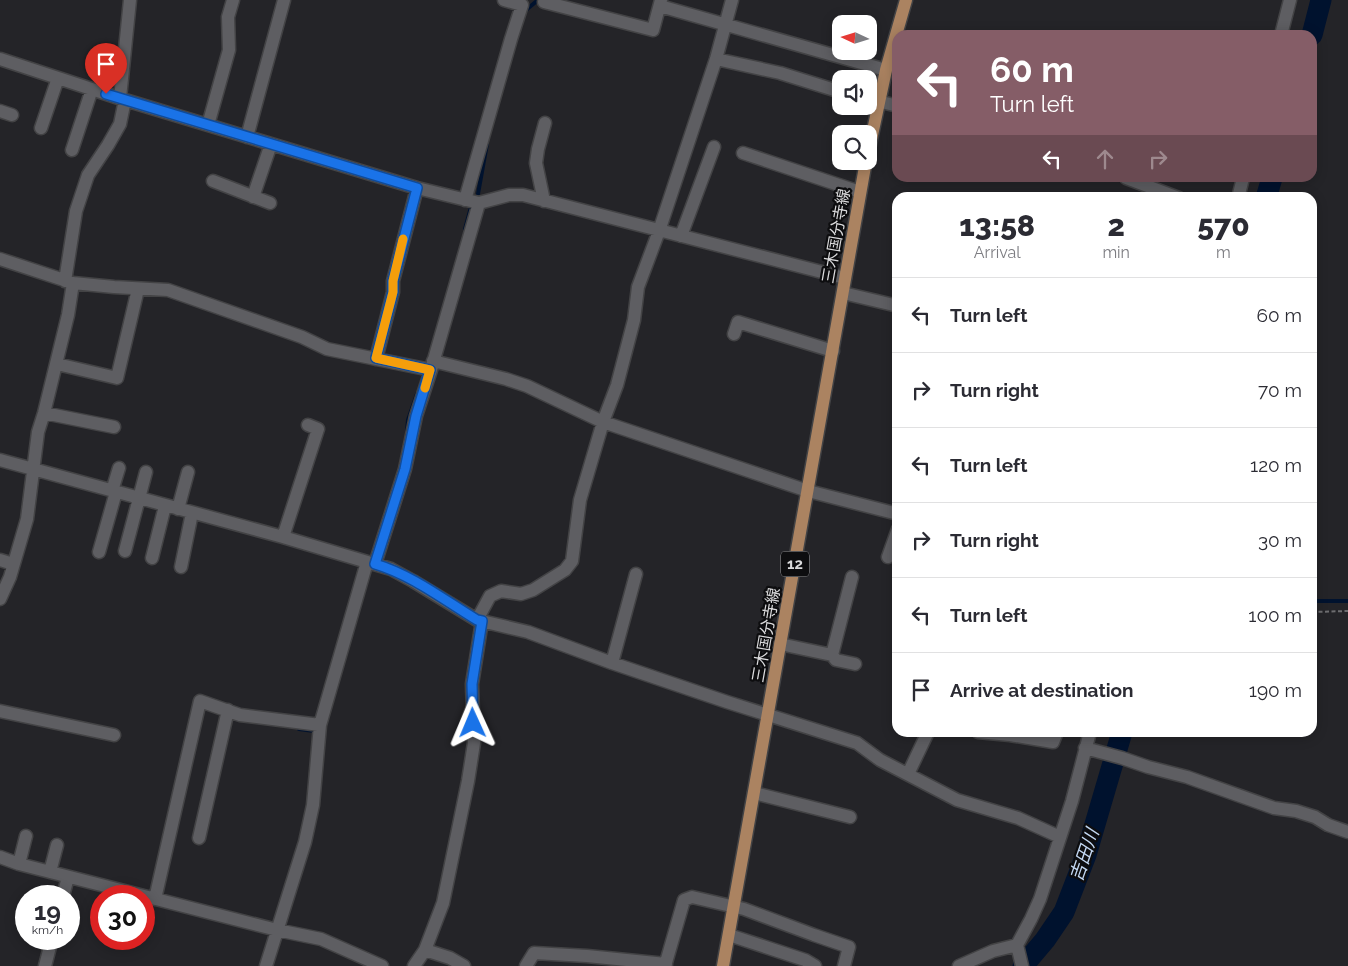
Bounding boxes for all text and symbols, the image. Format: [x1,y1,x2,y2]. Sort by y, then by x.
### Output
north arrow [832,15,878,60]
map controls [832,15,877,170]
pin [85,43,127,94]
text: 60 m [990,49,1074,90]
icon: arrive [92,50,120,78]
icon: left [907,50,972,115]
button: sound [832,70,877,115]
text: Turn left [990,91,1074,117]
button: search [832,125,877,170]
icon: left [1038,145,1066,173]
icon: ahead [1091,145,1119,173]
icon: right [1144,145,1172,173]
street label: 三木国分寺線 [818,187,854,285]
text: 13:58 [959,208,1035,243]
text: 2 [1107,208,1125,243]
text: 570 [1197,208,1250,243]
text: Arrival [974,243,1021,262]
text: min [1102,243,1130,262]
text: m [1216,243,1231,262]
icon: left [907,301,935,329]
text: Turn left [950,304,1027,326]
text: 60 m [1257,304,1302,326]
icon: right [907,376,935,404]
text: Turn right [950,379,1039,401]
text: 70 m [1258,379,1302,401]
icon: left [907,451,935,479]
text: Turn left [950,454,1027,476]
text: 120 m [1250,454,1302,476]
icon: right [907,526,935,554]
text: Turn right [950,529,1039,551]
text: 30 m [1258,529,1302,551]
road number: 12 [781,552,809,576]
street label: 三木国分寺線 [748,586,784,684]
icon: left [907,601,935,629]
text: Turn left [950,604,1027,626]
text: 100 m [1248,604,1302,626]
icon: arrive [907,676,935,704]
text: Arrive at destination [950,679,1134,701]
text: 190 m [1249,679,1302,701]
position arrow [446,696,498,748]
water label: 吉田川 [1065,824,1103,884]
speed limit sign: 30 [90,885,155,950]
text: 19 [34,896,61,926]
text: km/h [32,923,63,937]

